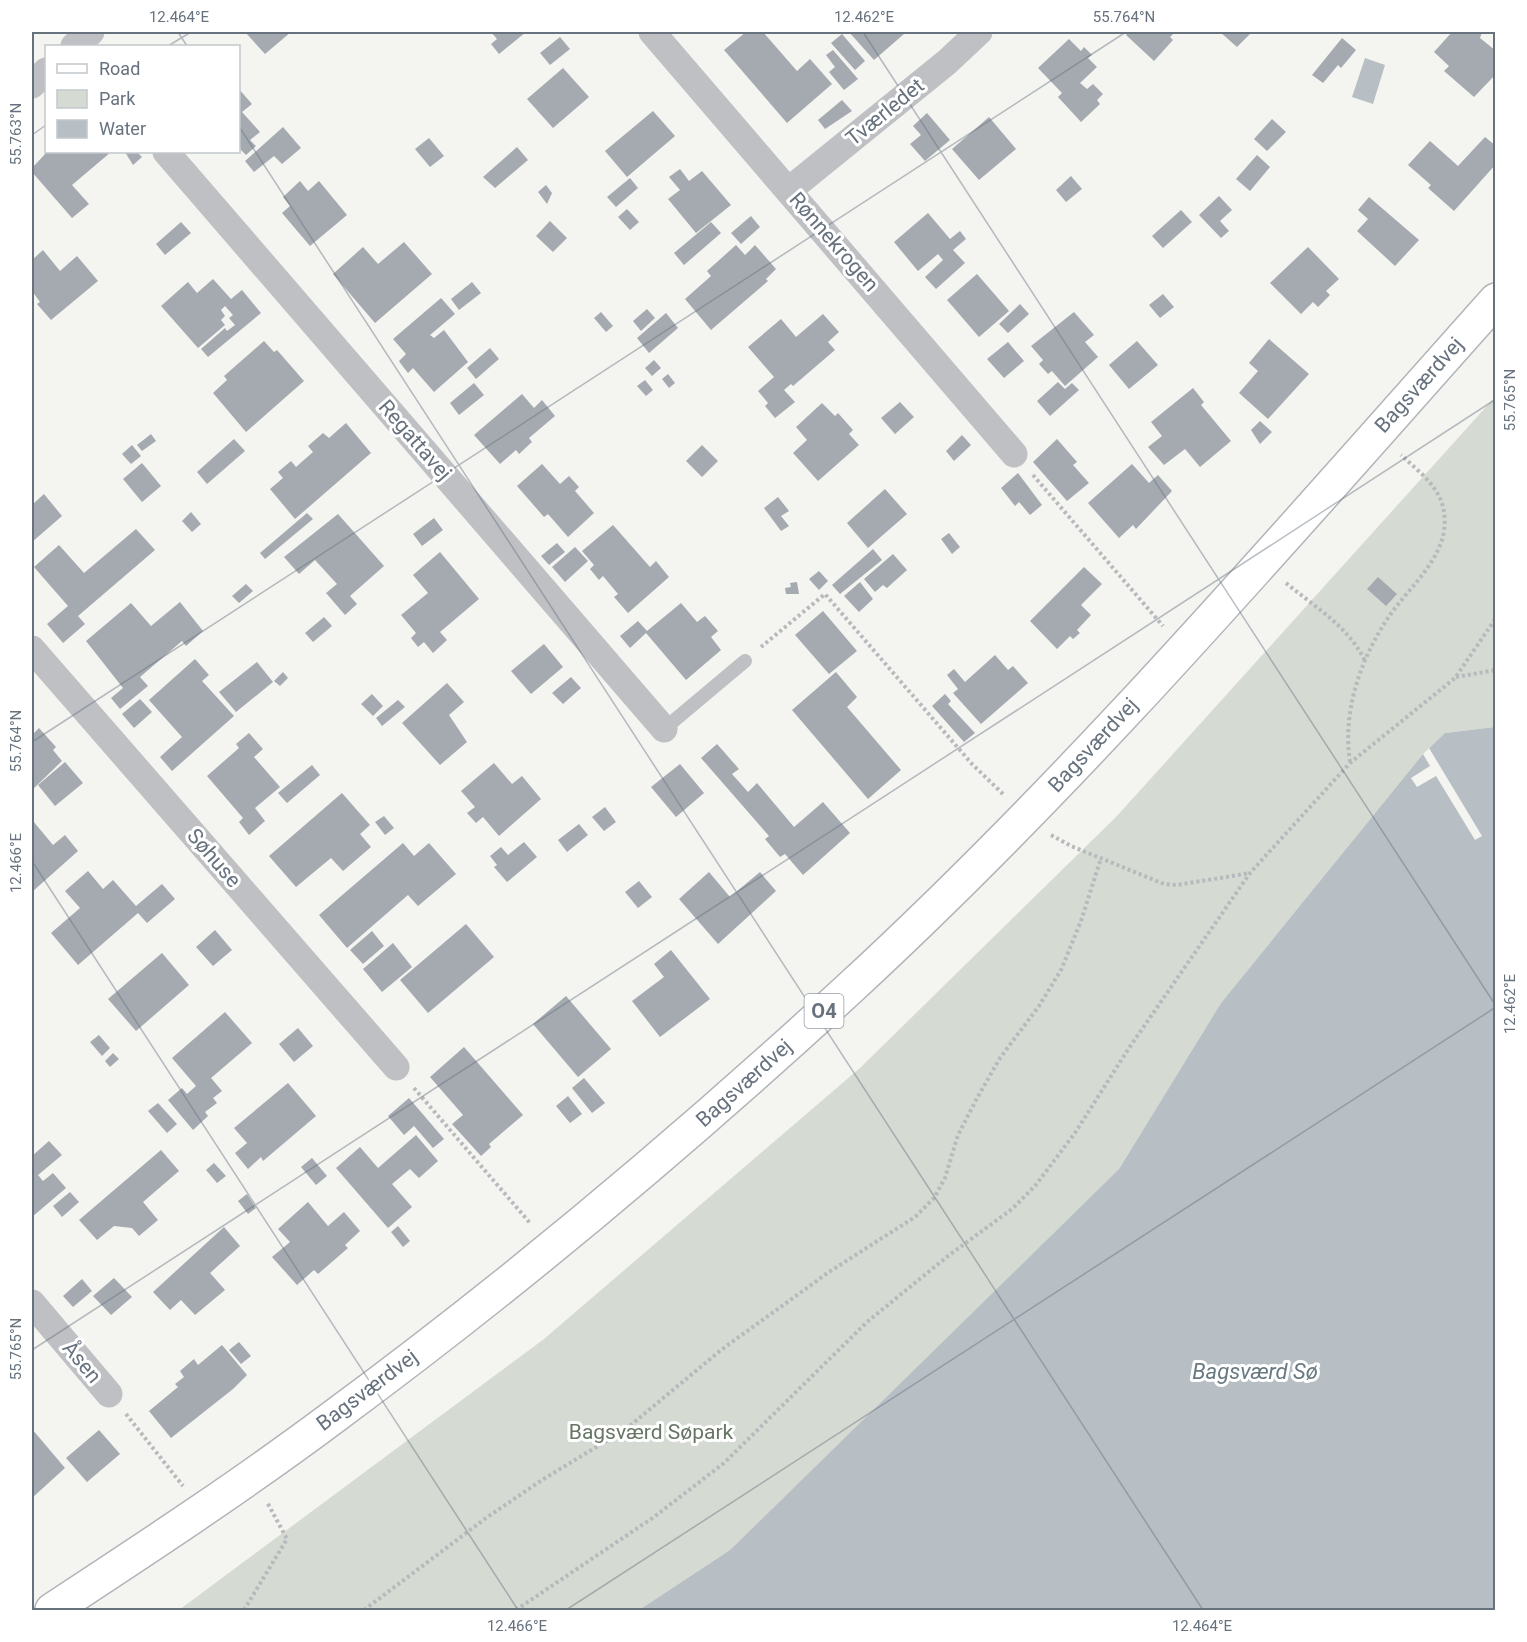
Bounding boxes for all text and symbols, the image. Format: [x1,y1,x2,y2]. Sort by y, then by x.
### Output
text: 12.464°E [149,8,210,26]
text: 12.462°E [834,8,895,26]
text: 55.764°N [1093,8,1155,26]
legend [45,45,240,153]
text: Road [99,58,140,79]
street label: Tværledet [841,73,929,151]
text: Park [99,88,136,109]
text: 55.763°N [7,103,25,165]
text: Water [99,118,146,139]
street label: Rønnekrogen [785,188,883,296]
street label: Bagsværdvej [1370,332,1468,438]
text: 55.765°N [1501,369,1519,431]
street label: Regattavej [374,395,456,485]
street label: Bagsværdvej [1043,693,1143,797]
text: 55.764°N [7,710,25,772]
street label: Søhuse [182,824,246,892]
text: 12.466°E [7,832,25,893]
text: 12.462°E [1501,973,1519,1034]
road number: O4 [804,994,844,1028]
street label: Bagsværdvej [691,1034,797,1132]
text: 55.765°N [7,1318,25,1380]
street label: Åsen [58,1336,106,1388]
street label: Bagsværdvej [312,1344,422,1436]
water label: Bagsværd Sø [1192,1359,1318,1384]
park label: Bagsværd Søpark [569,1420,734,1444]
text: 12.466°E [487,1617,548,1635]
text: 12.464°E [1172,1617,1233,1635]

